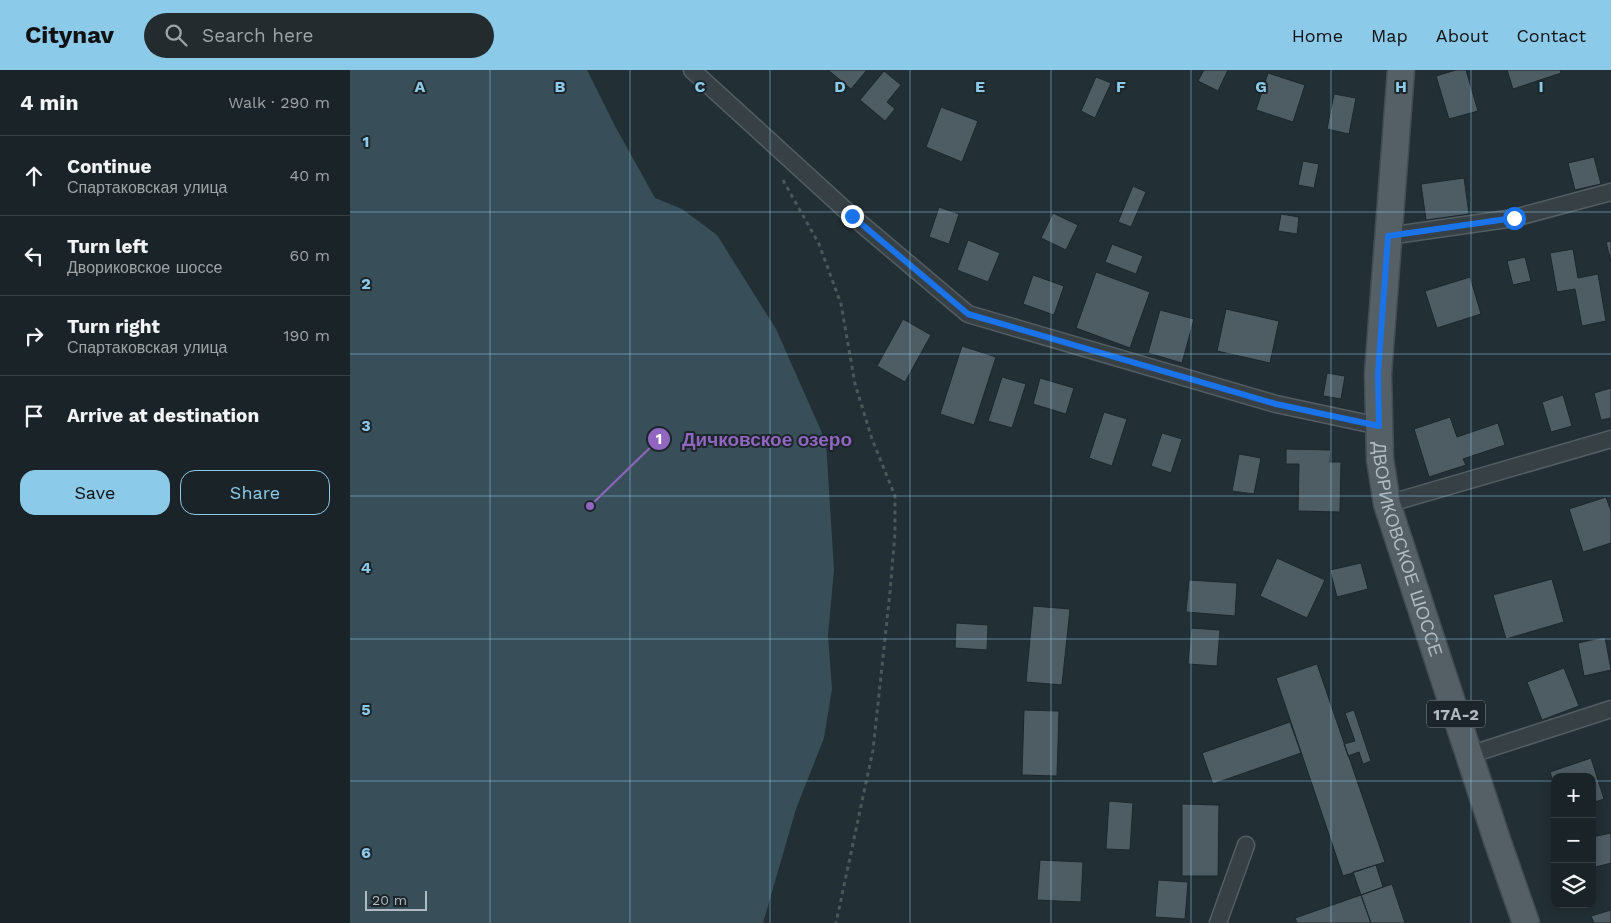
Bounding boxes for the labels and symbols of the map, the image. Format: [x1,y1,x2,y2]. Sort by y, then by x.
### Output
text: A [415,77,426,96]
text: B [555,77,566,96]
text: C [695,77,706,96]
text: D [834,77,846,96]
text: E [975,77,985,96]
text: F [1116,77,1126,96]
text: G [1255,77,1267,96]
text: H [1395,77,1407,96]
text: I [1538,77,1544,96]
text: 1 [363,132,369,151]
route end [841,205,864,228]
route start [1503,207,1526,230]
text: 2 [361,274,371,293]
text: 3 [361,416,371,435]
callout: Дичковское озеро [646,422,862,456]
text: Дичковское озеро [682,428,852,451]
text: 1 [656,430,662,448]
street label: ДВОРИКОВСКОЕ ШОССЕ [1369,442,1447,659]
text: 4 [361,558,371,577]
text: 5 [361,700,371,719]
road number: 17А-2 [1427,700,1485,728]
text: 6 [361,843,371,862]
scale bar [365,888,428,911]

